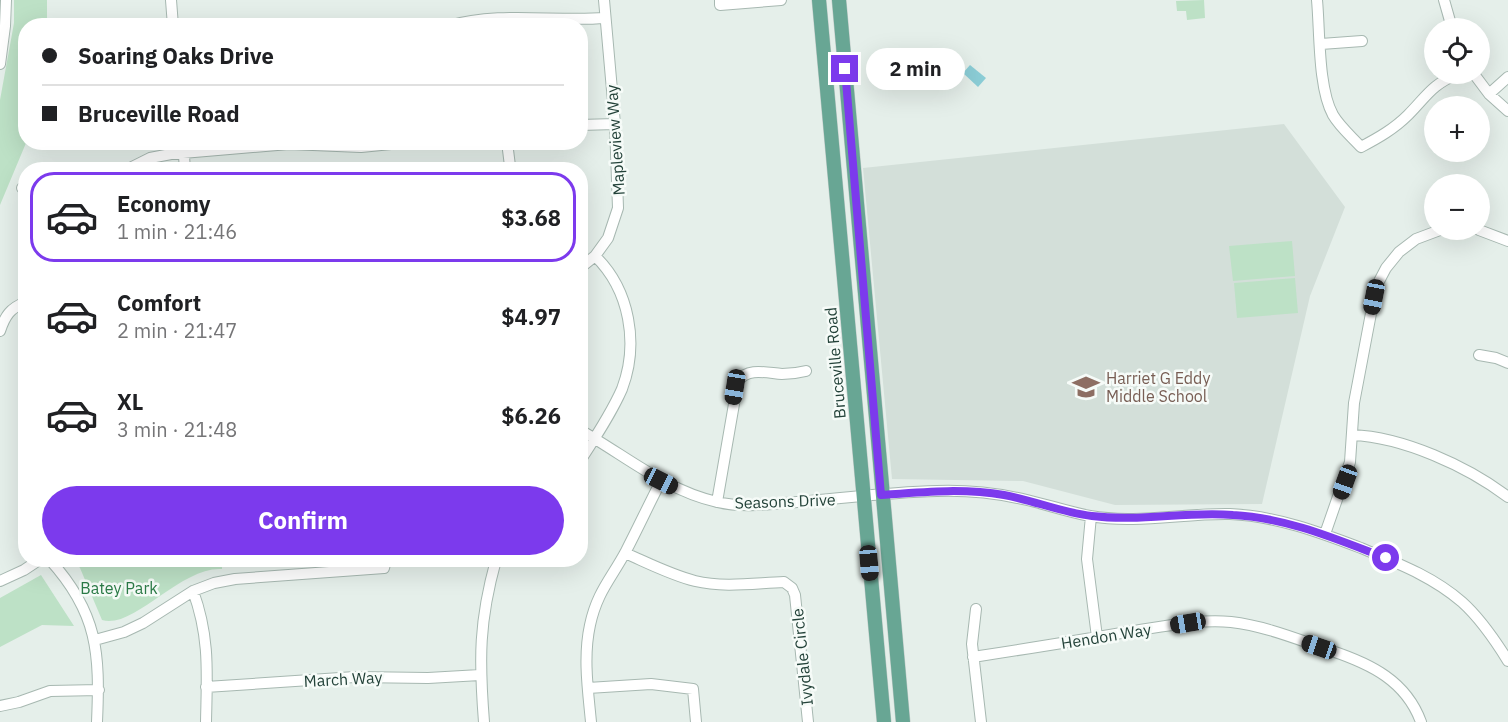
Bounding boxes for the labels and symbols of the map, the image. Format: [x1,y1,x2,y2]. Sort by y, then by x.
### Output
callout: 2 min [866,48,965,90]
route end [831,55,858,82]
street label: Mapleview Way [601,84,629,196]
car [1362,278,1386,316]
street label: Bruceville Road [820,306,850,420]
car [723,368,747,406]
place label: Harriet G Eddy Middle School [1106,368,1210,406]
school or university icon: Harriet G Eddy Middle School [1071,372,1101,402]
car [1330,462,1360,502]
car [641,465,681,497]
street label: Seasons Drive [734,489,836,513]
car [858,544,880,582]
route start [1372,544,1399,571]
park label: Batey Park [80,578,158,598]
street label: Ivydale Circle [787,607,817,707]
car [1169,611,1207,635]
street label: Hendon Way [1060,619,1152,653]
car [1299,633,1339,661]
street label: March Way [303,667,383,691]

